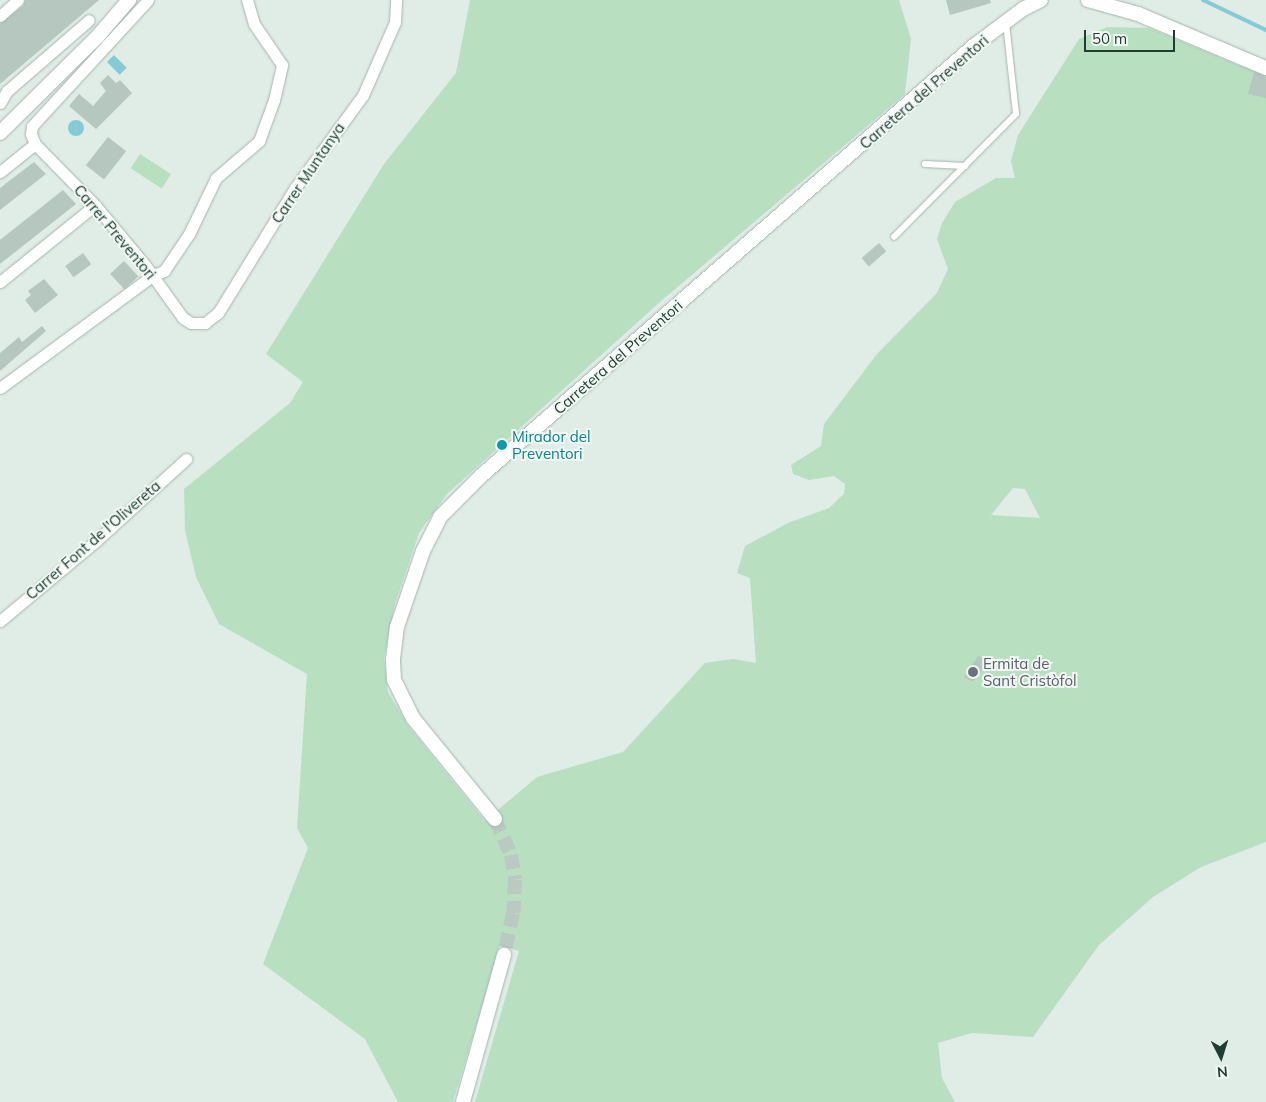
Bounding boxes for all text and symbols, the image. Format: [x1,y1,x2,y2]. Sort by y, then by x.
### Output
scale bar [1086,20,1177,52]
text: 50 m [1092,29,1127,48]
street label: Carretera del Preventori [856,31,992,153]
street label: Carrer Muntanya [268,119,348,227]
street label: Carrer Preventori [70,181,160,283]
street label: Carretera del Preventori [550,296,686,418]
place label: Mirador del Preventori [512,427,590,462]
marker: Mirador del Preventori [496,439,508,451]
street label: Carrer Font de l'Olivereta [22,477,164,603]
place label: Ermita de Sant Cristòfol [983,654,1077,689]
marker: Ermita de Sant Cristòfol [967,666,979,678]
north arrow [1196,1032,1246,1082]
text: N [1216,1063,1228,1081]

